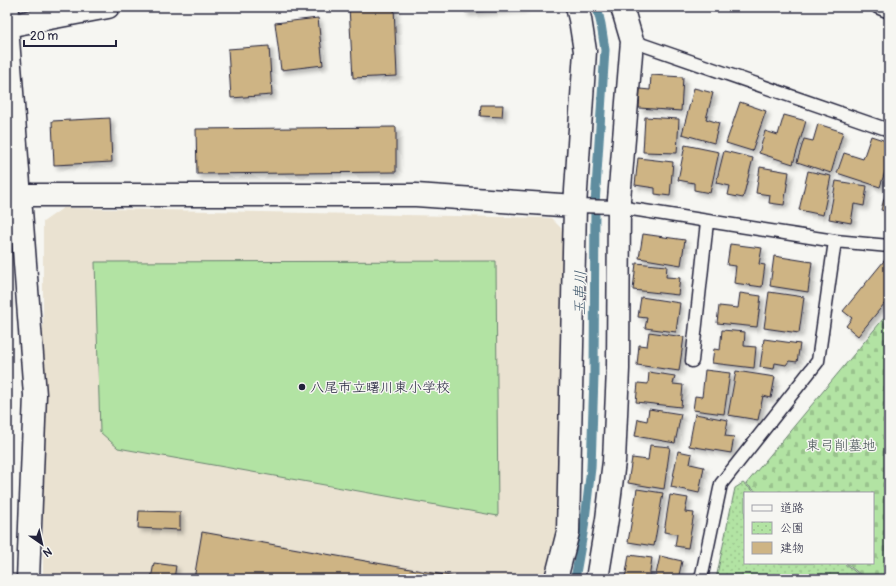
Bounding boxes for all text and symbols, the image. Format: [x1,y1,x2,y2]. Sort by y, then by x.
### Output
scale bar [24,22,116,48]
text: 20 m [30,29,59,44]
water label: 玉串川 [571,270,590,316]
place label: 八尾市立曙川東小学校 [310,379,450,396]
marker: 八尾市立曙川東小学校 [297,382,307,392]
park label: 東弓削墓地 [806,437,876,454]
legend [744,492,874,564]
text: 道路 [780,501,804,516]
text: 公園 [780,521,804,536]
north arrow [22,524,62,564]
text: 建物 [780,541,804,556]
text: N [40,544,54,560]

